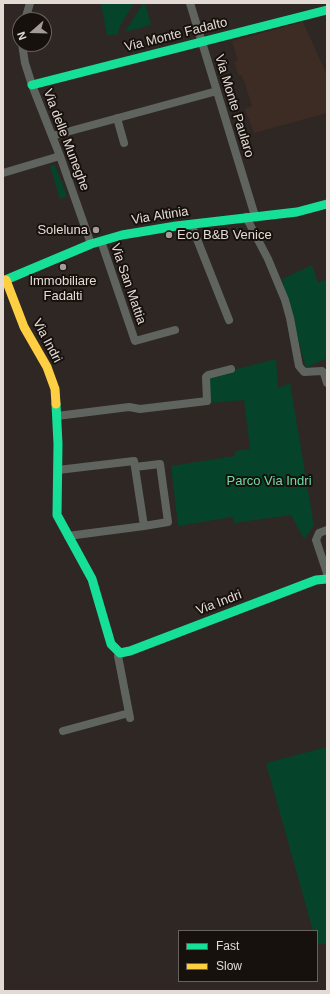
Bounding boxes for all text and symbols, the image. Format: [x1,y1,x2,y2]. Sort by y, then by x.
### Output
north arrow [12,12,52,52]
street label: Via Monte Fadalto [123,15,229,55]
text: N [15,30,29,42]
street label: Via Monte Paularo [211,53,257,159]
street label: Via delle Muneghe [39,87,93,193]
street label: Via Altinia [130,204,190,228]
place label: Soleluna [37,222,88,238]
marker: Soleluna [91,225,101,235]
place label: Eco B&B Venice [177,227,272,243]
marker: Eco B&B Venice [164,230,174,240]
street label: Via San Mattia [107,242,149,326]
marker: Immobiliare Fadalti [58,262,68,272]
place label: Immobiliare Fadalti [29,273,97,304]
street label: Via Indri [29,316,65,366]
park label: Parco Via Indri [226,473,312,489]
street label: Via Indri [194,587,244,619]
legend [178,930,318,982]
text: Fast [216,939,239,953]
text: Slow [216,959,242,973]

